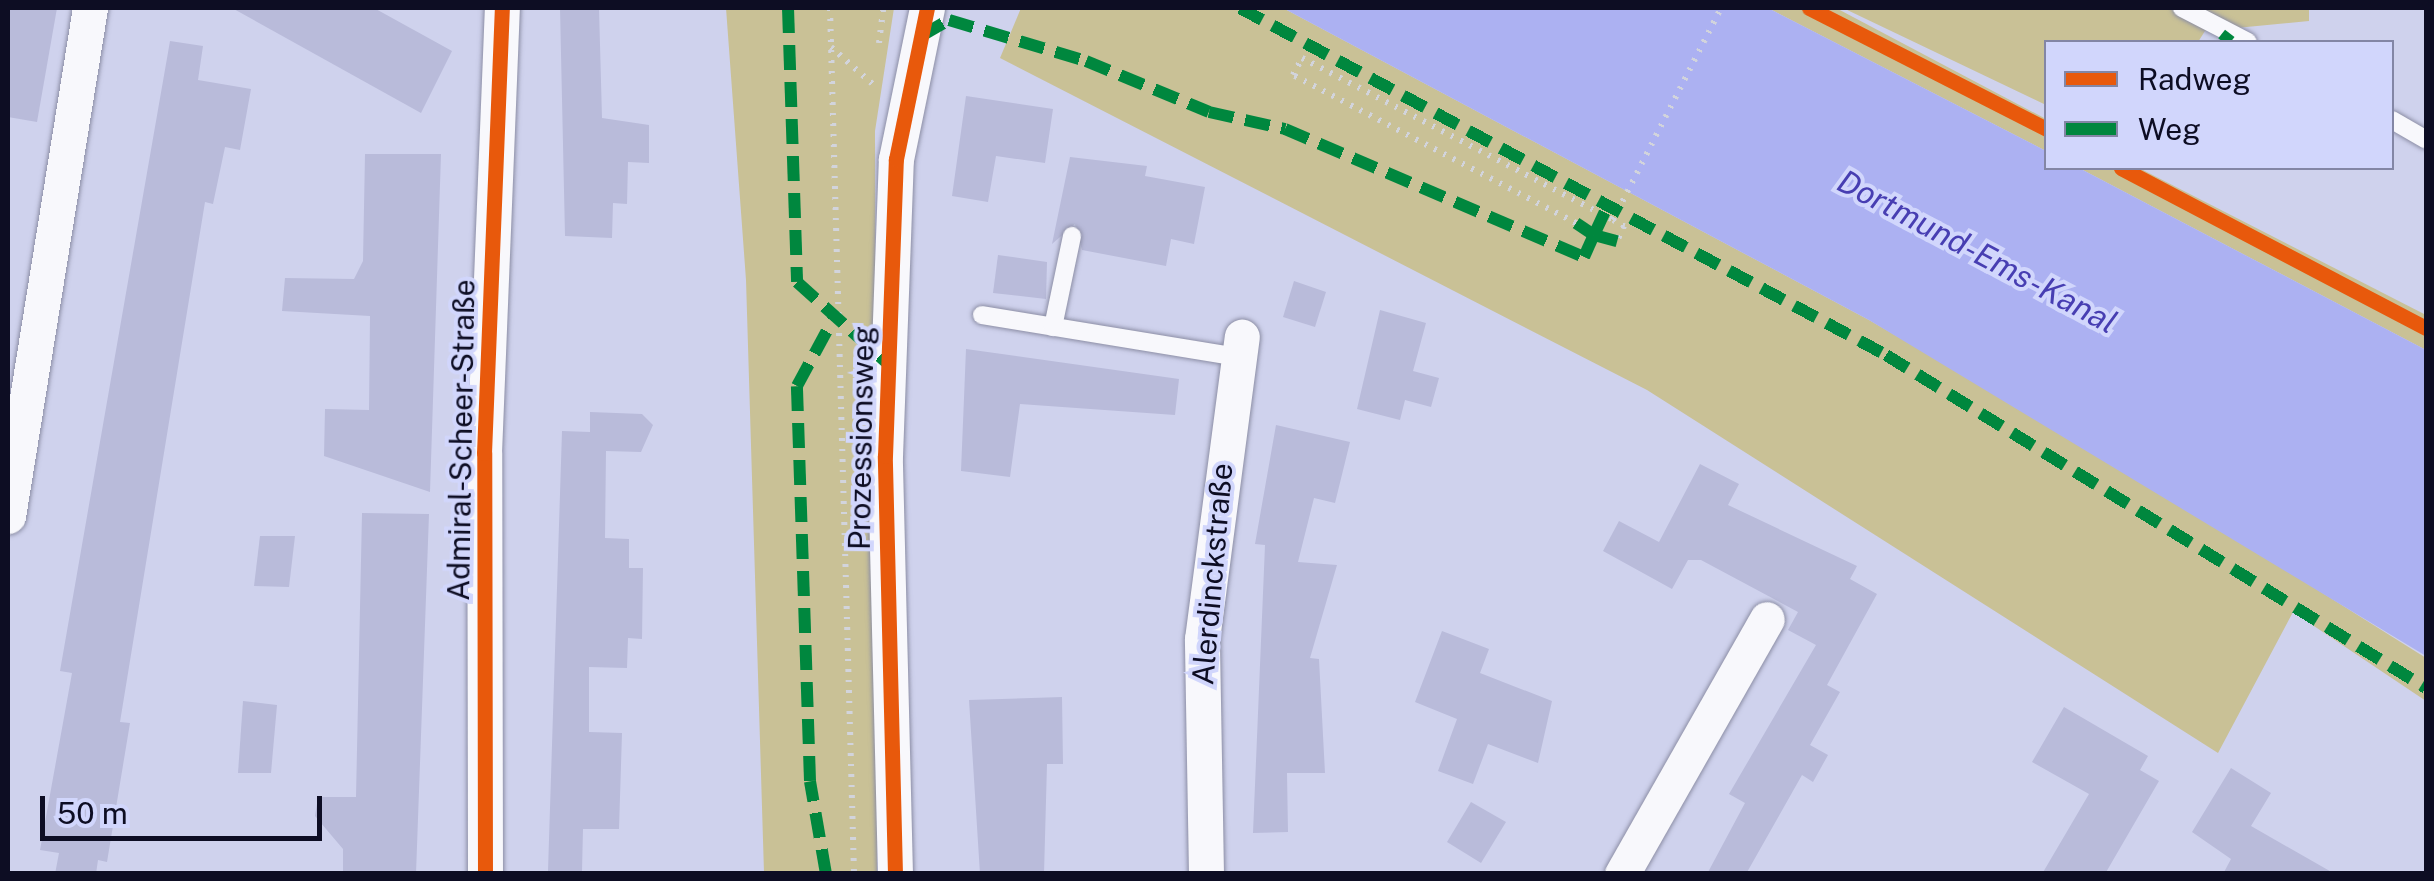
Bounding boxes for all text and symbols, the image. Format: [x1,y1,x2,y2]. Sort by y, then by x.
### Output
legend [2044,40,2394,170]
text: Radweg [2138,61,2251,97]
text: Weg [2138,111,2201,147]
water label: Dortmund-Ems-Kanal [1831,162,2123,342]
street label: Admiral-Scheer-Straße [440,279,482,601]
street label: Prozessionsweg [841,326,881,550]
street label: Alerdinckstraße [1184,462,1240,686]
scale bar [45,776,328,838]
text: 50 m [57,795,128,831]

